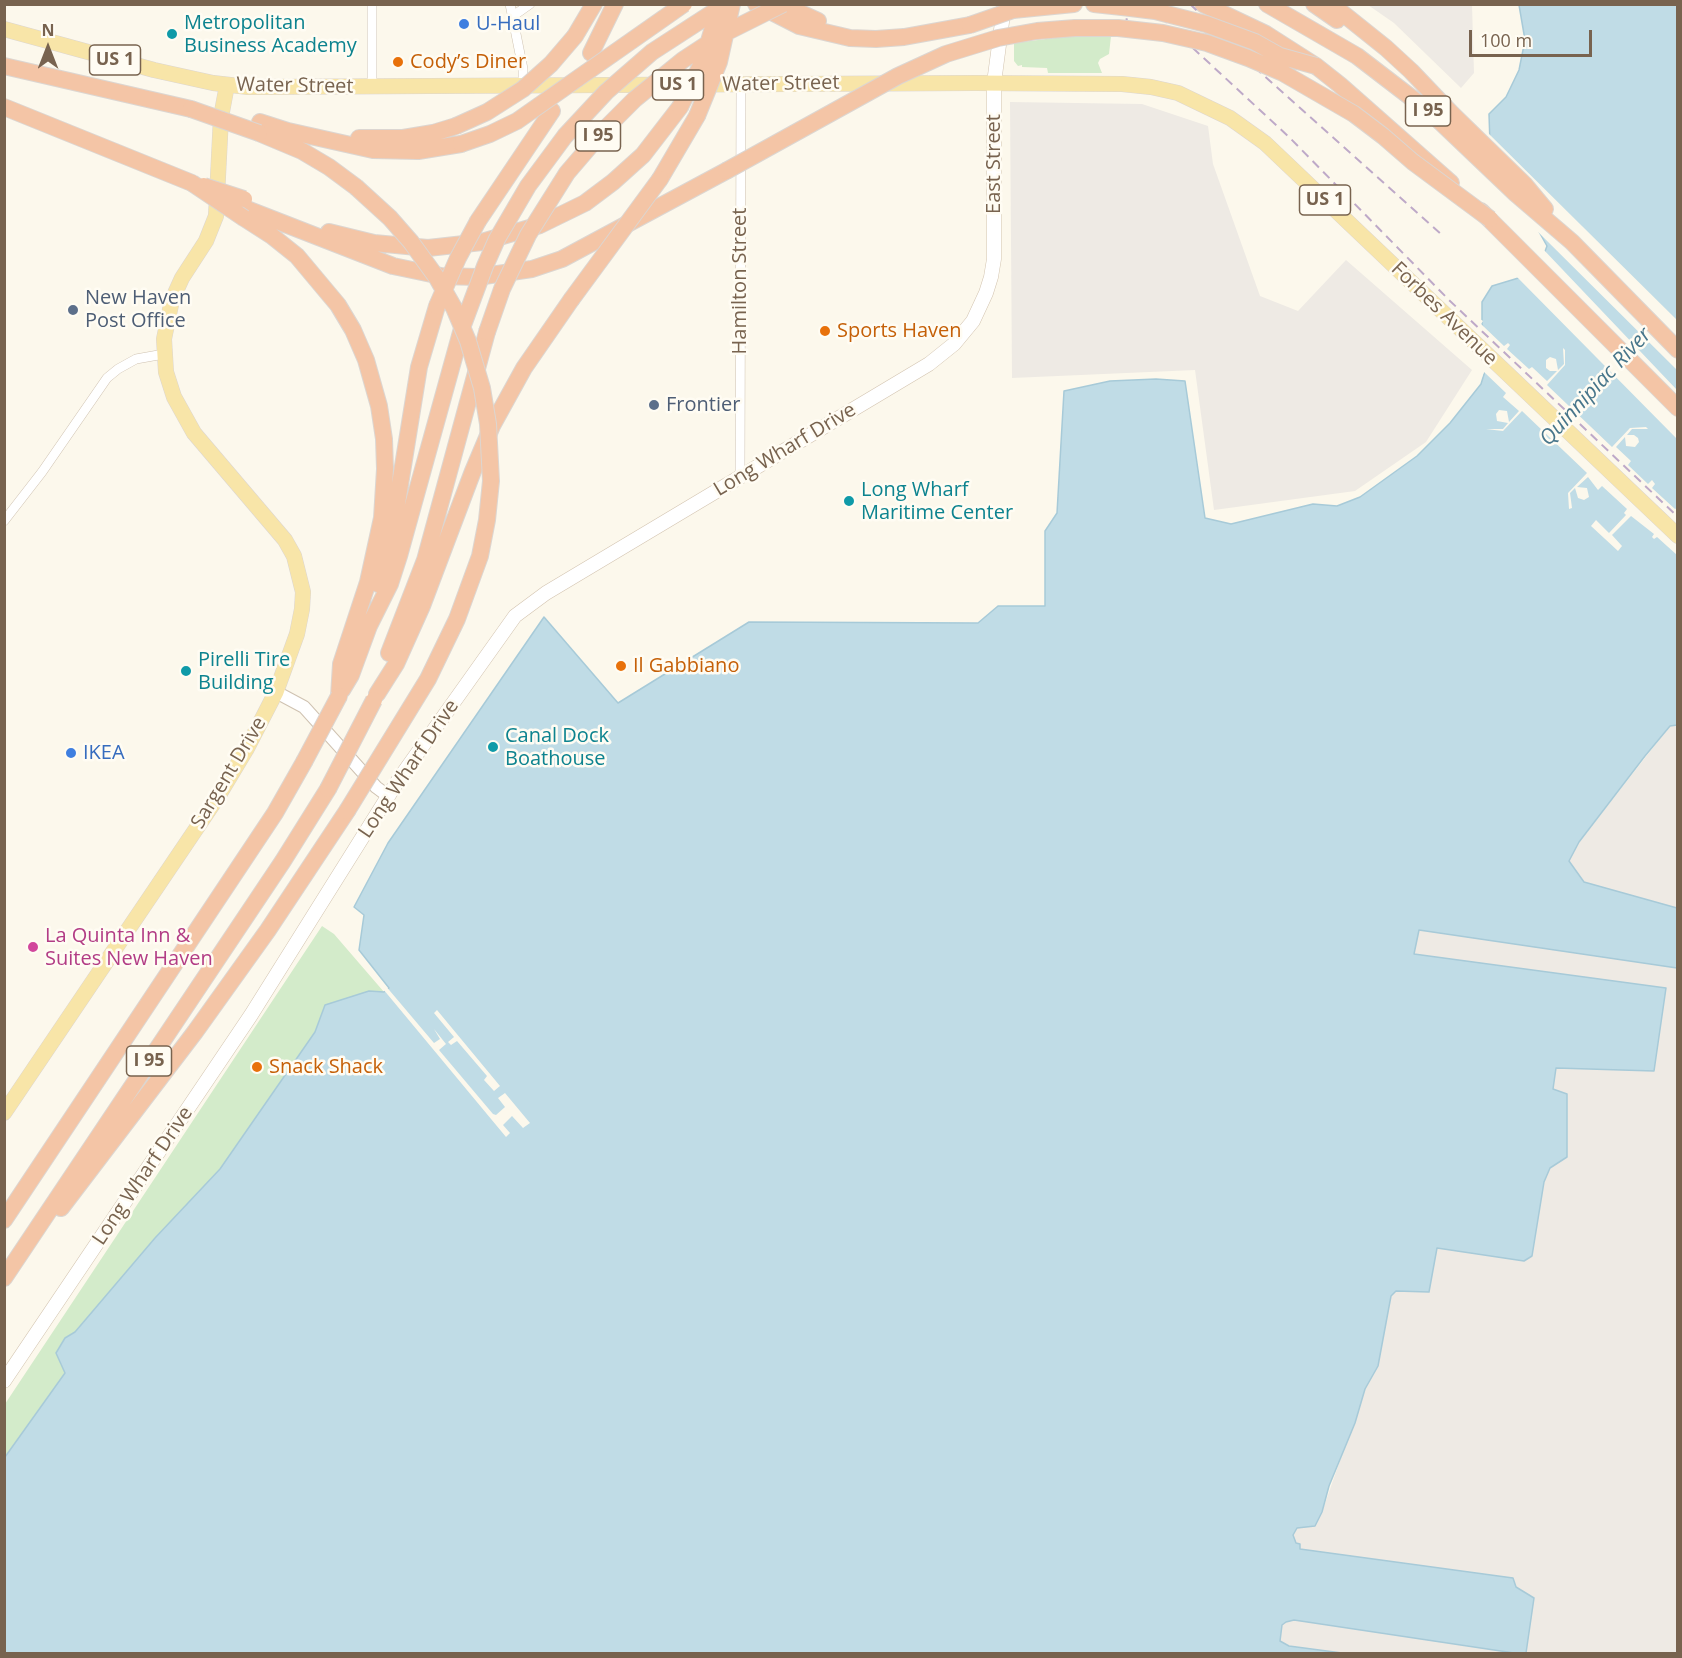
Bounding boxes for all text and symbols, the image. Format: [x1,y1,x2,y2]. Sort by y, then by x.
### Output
place label: Metropolitan Business Academy [184,11,357,58]
place label: U-Haul [476,12,540,36]
marker: U-Haul [457,17,471,31]
north arrow [18,18,78,78]
scale bar [1472,18,1595,56]
text: N [41,19,55,41]
marker: Metropolitan Business Academy [165,27,179,41]
text: 100 m [1480,28,1532,52]
road number: US 1 [90,45,140,75]
place label: Cody’s Diner [410,50,526,74]
marker: Cody’s Diner [391,55,405,69]
road number: US 1 [652,70,704,100]
street label: Water Street [722,71,840,97]
street label: Water Street [236,73,354,99]
road number: I 95 [1406,96,1450,126]
street label: East Street [982,114,1006,214]
road number: I 95 [576,121,620,151]
road number: US 1 [1300,185,1350,215]
street label: Hamilton Street [728,208,752,354]
street label: Forbes Avenue [1386,257,1502,371]
place label: New Haven Post Office [85,286,191,333]
marker: New Haven Post Office [66,303,80,317]
place label: Sports Haven [837,319,962,343]
water label: Quinnipiac River [1535,323,1657,451]
marker: Sports Haven [818,324,832,338]
place label: Frontier [666,393,740,417]
marker: Frontier [647,398,661,412]
street label: Long Wharf Drive [710,398,860,502]
place label: Long Wharf Maritime Center [861,478,1013,525]
marker: Long Wharf Maritime Center [842,494,856,508]
place label: Pirelli Tire Building [198,648,290,695]
place label: Il Gabbiano [633,654,739,678]
marker: Il Gabbiano [614,659,628,673]
marker: Pirelli Tire Building [179,664,193,678]
street label: Long Wharf Drive [354,695,464,843]
street label: Sargent Drive [186,713,272,833]
place label: Canal Dock Boathouse [505,724,609,771]
marker: Canal Dock Boathouse [486,740,500,754]
place label: IKEA [83,741,125,765]
marker: IKEA [64,746,78,760]
place label: La Quinta Inn & Suites New Haven [45,924,213,971]
marker: La Quinta Inn & Suites New Haven [26,940,40,954]
road number: I 95 [126,1046,172,1076]
place label: Snack Shack [269,1055,383,1079]
marker: Snack Shack [250,1060,264,1074]
street label: Long Wharf Drive [88,1102,198,1250]

